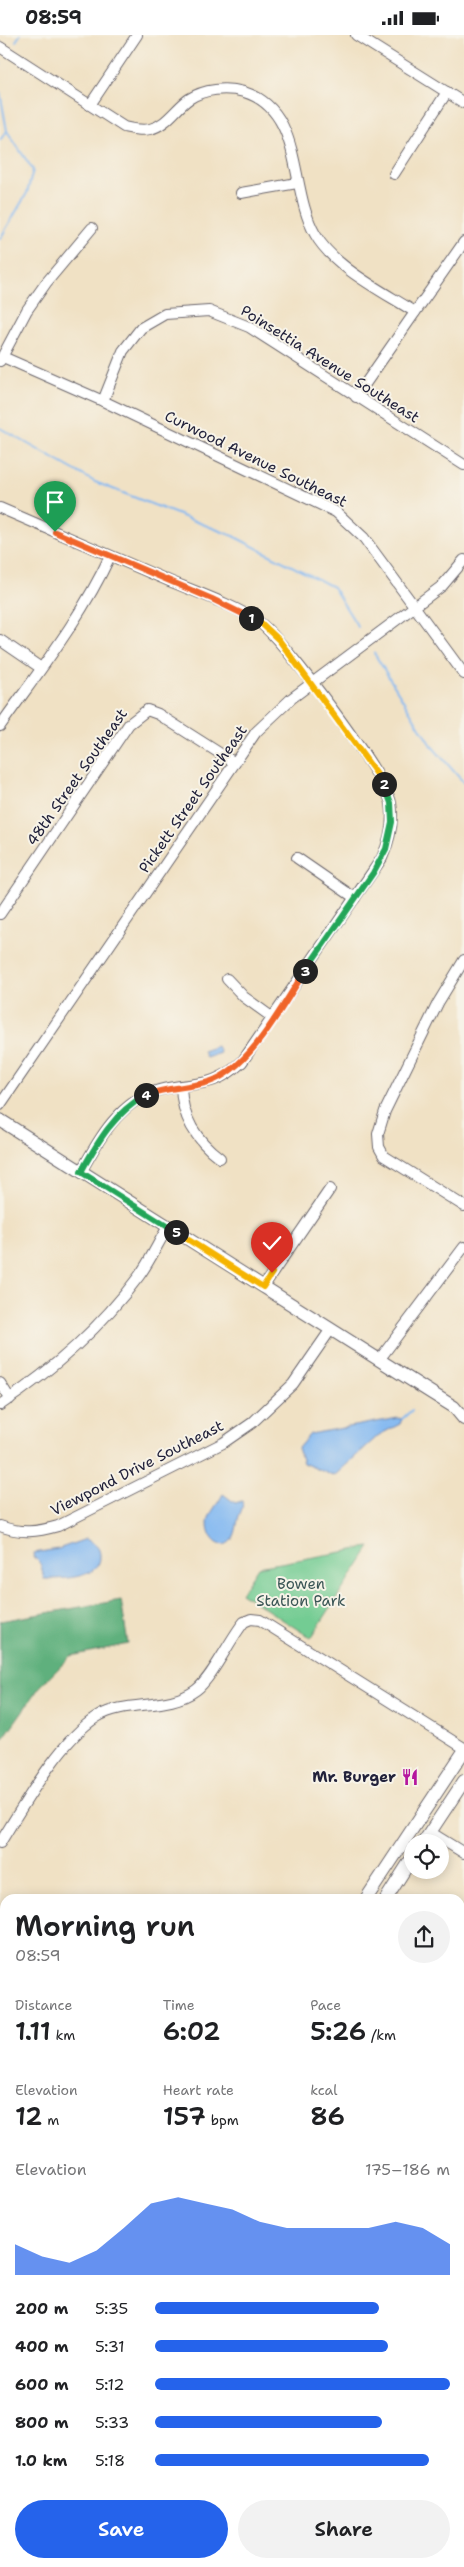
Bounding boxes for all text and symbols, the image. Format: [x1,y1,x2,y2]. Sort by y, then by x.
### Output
text: 08:59 [25,5,82,30]
street label: Poinsettia Avenue Southeast [237,301,423,427]
street label: Curwood Avenue Southeast [161,406,351,512]
pin [34,481,76,532]
icon: arrive [41,488,69,516]
pin: 1 [238,605,264,631]
text: 1 [248,609,255,627]
street label: 48th Street Southeast [22,704,132,850]
street label: Pickett Street Southeast [134,721,252,877]
pin: 2 [372,771,396,797]
text: 2 [380,775,389,793]
pin: 3 [292,959,318,983]
text: 3 [301,962,310,980]
pin: 4 [134,1083,158,1107]
text: 4 [142,1086,151,1104]
pin: 5 [164,1219,188,1245]
pin [251,1222,293,1273]
text: 5 [172,1223,181,1241]
icon: check [258,1229,286,1257]
street label: Viewpond Drive Southeast [47,1416,227,1520]
park label: Bowen Station Park [256,1574,346,1611]
place label: Mr. Burger [312,1767,396,1787]
restaurant icon: Mr. Burger [400,1767,420,1787]
map controls [404,1834,449,1879]
button: locate [404,1834,449,1879]
text: Morning run [15,1907,195,1945]
button: share [398,1911,450,1963]
text: 08:59 [15,1945,61,1966]
text: Distance [15,1996,72,2014]
text: Time [163,1996,195,2014]
text: Pace [310,1996,341,2014]
text: 1.11 [15,2014,51,2048]
text: 6:02 [163,2014,221,2048]
text: 5:26 [310,2014,366,2048]
text: km [51,2026,75,2044]
text: /km [366,2026,396,2044]
text: Elevation [15,2081,78,2099]
text: Heart rate [163,2081,234,2099]
text: kcal [310,2081,338,2099]
text: 12 [15,2099,43,2133]
text: 157 [163,2099,206,2133]
text: 86 [310,2099,345,2133]
text: m [43,2111,59,2129]
text: bpm [206,2111,239,2129]
text: Elevation [15,2159,87,2180]
text: 175–186 m [365,2159,450,2180]
text: 200 m [15,2298,68,2319]
text: 5:35 [95,2298,128,2319]
text: 400 m [15,2336,69,2357]
text: 5:31 [95,2336,125,2357]
text: 600 m [15,2374,69,2395]
text: 5:12 [95,2374,125,2395]
text: 800 m [15,2412,69,2433]
text: 5:33 [95,2412,129,2433]
text: 1.0 km [15,2450,67,2471]
text: 5:18 [95,2450,125,2471]
button: Save [15,2500,228,2558]
button: Share [238,2500,450,2558]

